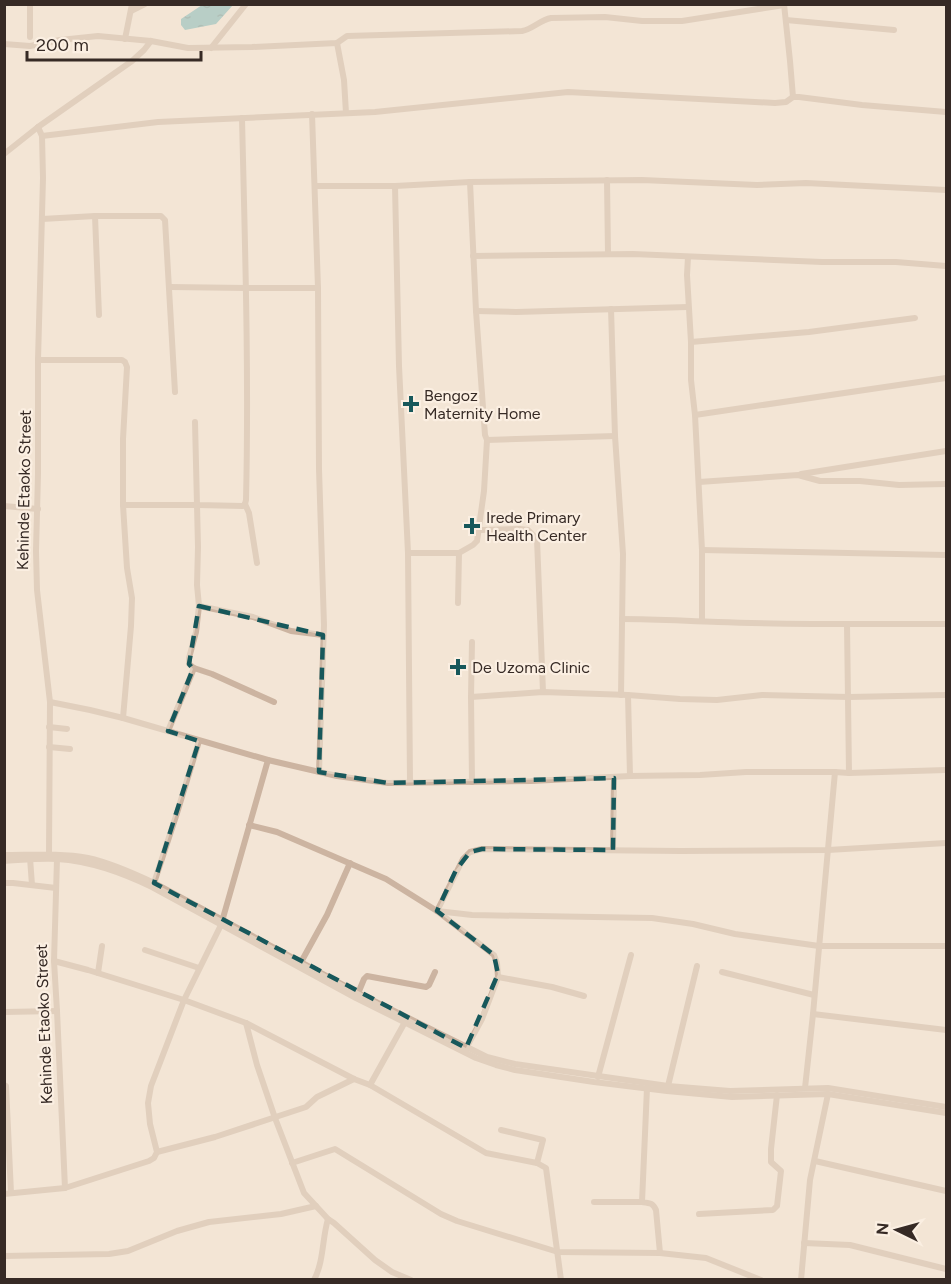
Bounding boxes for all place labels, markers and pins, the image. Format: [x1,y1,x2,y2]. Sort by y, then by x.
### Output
place label: Bengoz Maternity Home [424,386,541,423]
marker: Bengoz Maternity Home [402,395,420,413]
place label: Irede Primary Health Center [486,508,587,545]
marker: Irede Primary Health Center [463,517,481,535]
marker: De Uzoma Clinic [449,658,467,676]
place label: De Uzoma Clinic [472,658,590,677]

